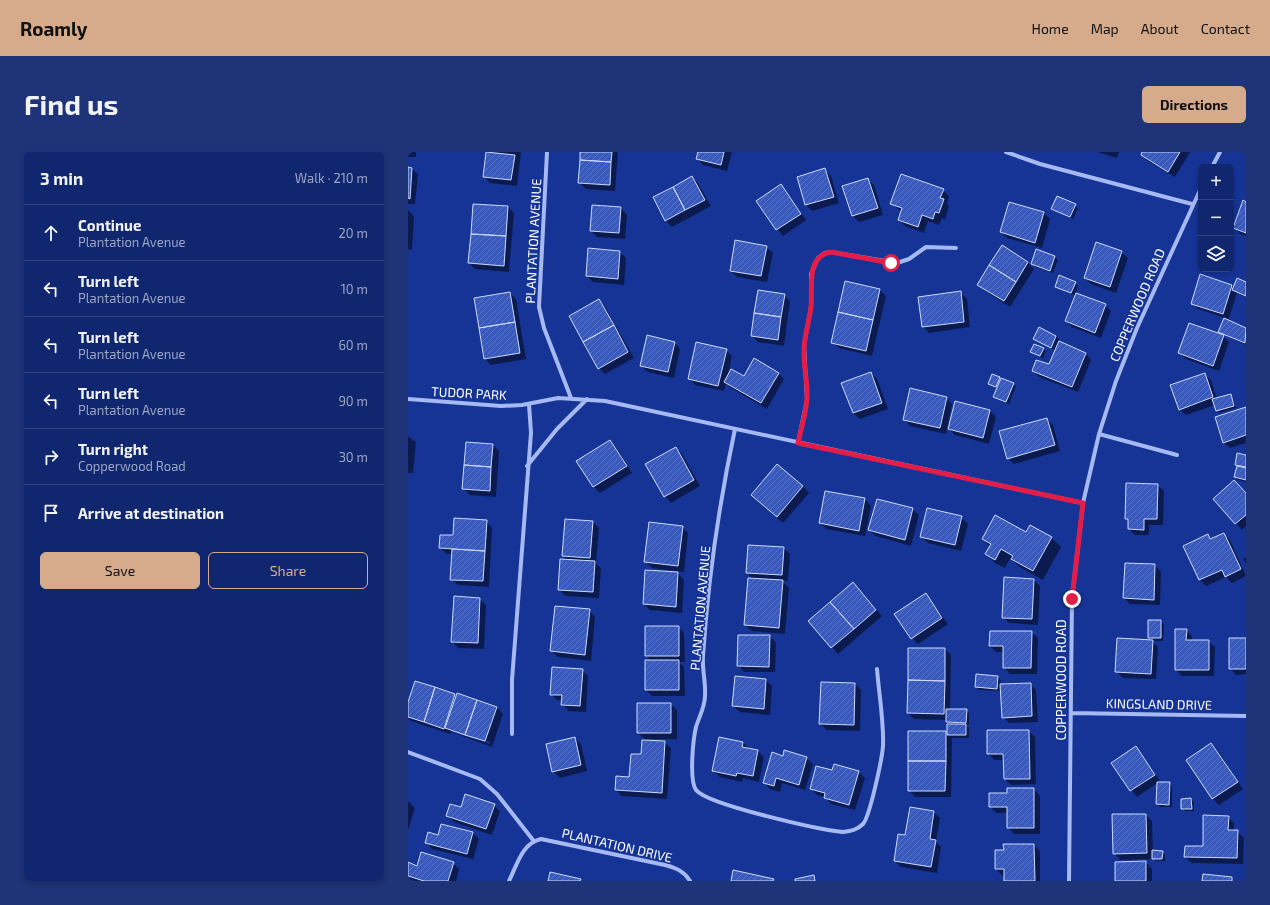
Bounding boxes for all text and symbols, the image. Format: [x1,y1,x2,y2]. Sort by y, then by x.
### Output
text: Roamly [20,17,87,40]
text: Home [1032,20,1069,37]
text: Map [1091,20,1119,37]
text: About [1141,20,1179,37]
text: Contact [1201,20,1250,37]
button: Directions [1142,86,1246,123]
text: Find us [24,87,118,121]
map controls [1198,164,1234,272]
button: + [1198,164,1234,200]
text: 3 min [40,168,83,188]
text: Walk · 210 m [295,170,368,186]
street label: PLANTATION AVENUE [522,178,544,304]
button: − [1198,200,1234,236]
text: Continue [78,216,141,234]
icon: ahead [40,222,62,244]
text: 20 m [339,225,368,241]
text: Plantation Avenue [78,234,186,250]
button: layers [1198,236,1234,272]
street label: COPPERWOOD ROAD [1106,246,1168,364]
route start [882,254,900,272]
text: Turn left [78,272,139,290]
icon: left [40,278,62,300]
text: 10 m [341,281,368,297]
text: Plantation Avenue [78,290,186,306]
text: Turn left [78,328,139,346]
icon: left [40,334,62,356]
text: 60 m [338,337,368,353]
text: Plantation Avenue [78,346,186,362]
street label: TUDOR PARK [431,383,507,403]
text: Turn left [78,384,139,402]
icon: left [40,390,62,412]
text: 90 m [338,393,368,409]
text: Plantation Avenue [78,402,186,418]
text: Turn right [78,440,148,458]
icon: right [40,446,62,468]
text: 30 m [339,449,368,465]
text: Copperwood Road [78,458,186,474]
icon: arrive [40,502,62,524]
text: Arrive at destination [78,504,224,522]
street label: PLANTATION AVENUE [687,545,713,671]
button: Save [40,552,200,589]
button: Share [208,552,368,589]
route end [1063,590,1081,608]
street label: COPPERWOOD ROAD [1053,619,1069,741]
street label: KINGSLAND DRIVE [1106,695,1212,713]
street label: PLANTATION DRIVE [560,825,674,865]

